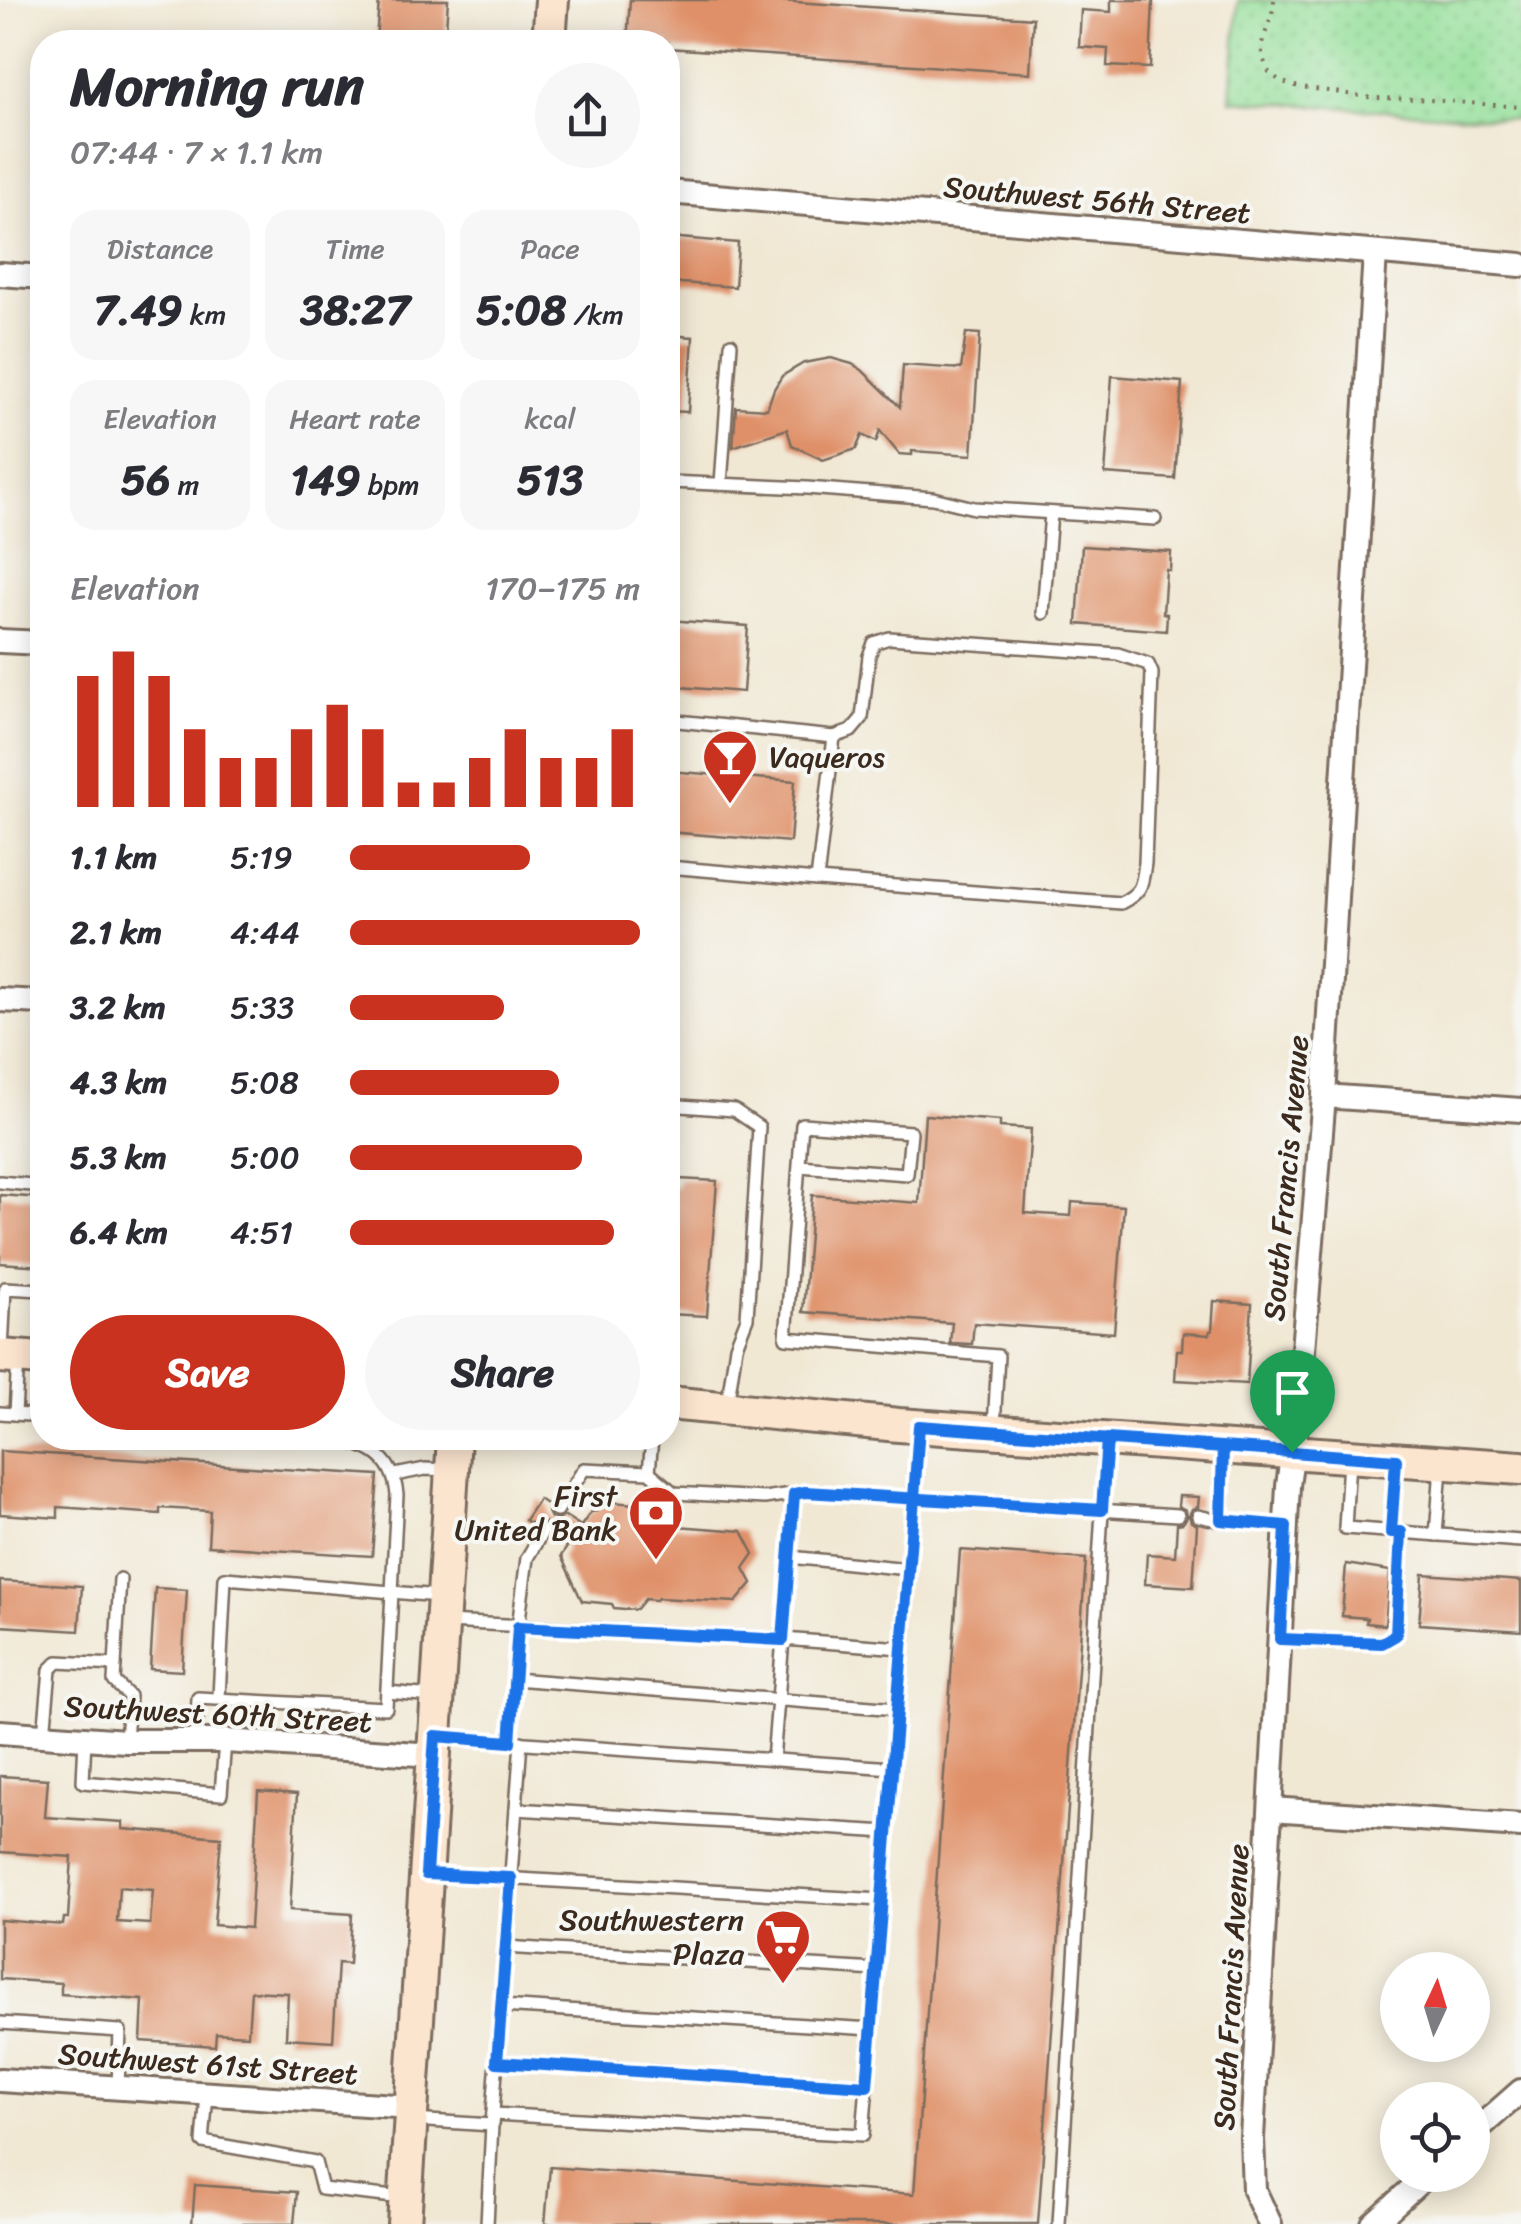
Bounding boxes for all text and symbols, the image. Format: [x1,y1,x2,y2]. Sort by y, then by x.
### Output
text: Morning run [70,38,364,135]
button: share [535,63,640,168]
text: 07:44 · 7 × 1.1 km [70,124,323,181]
street label: Southwest 56th Street [941,160,1253,240]
text: Distance [107,224,213,273]
text: Time [325,224,385,273]
text: Pace [520,224,580,273]
text: 7.49 [94,273,183,347]
text: 38:27 [300,273,410,347]
text: 5:08 [476,273,566,347]
text: km [183,290,226,339]
text: /km [566,290,624,339]
text: Elevation [103,394,217,443]
text: Heart rate [289,394,421,443]
text: kcal [525,394,575,443]
text: 56 [121,443,170,517]
text: 149 [290,443,361,517]
text: 513 [517,443,583,517]
text: m [170,460,199,509]
text: bpm [361,460,420,509]
text: Elevation [70,560,200,617]
text: 170–175 m [485,560,640,617]
bar icon: Vaqueros [700,727,760,806]
place label: Vaqueros [769,730,885,784]
text: 1.1 km [70,829,157,886]
text: 5:19 [230,829,293,886]
text: 2.1 km [70,904,162,961]
text: 4:44 [230,904,300,961]
text: 3.2 km [70,979,166,1036]
text: 5:33 [230,979,294,1036]
street label: South Francis Avenue [1247,1033,1325,1323]
text: 4.3 km [70,1054,167,1111]
text: 5:08 [230,1054,299,1111]
text: 5.3 km [70,1129,167,1186]
text: 5:00 [230,1129,300,1186]
text: 6.4 km [70,1204,168,1261]
text: 4:51 [230,1204,293,1261]
button: Save [70,1315,345,1430]
button: Share [365,1315,640,1430]
pin [1250,1350,1335,1453]
icon: arrive [1265,1365,1320,1420]
place label: First United Bank [454,1469,619,1557]
bank icon: First United Bank [626,1483,686,1562]
street label: Southwest 60th Street [62,1679,374,1749]
street label: South Francis Avenue [1197,1842,1265,2132]
place label: Southwestern Plaza [559,1893,745,1981]
supermarket icon: Southwestern Plaza [753,1907,813,1986]
north arrow [1380,1952,1490,2062]
map controls [1380,1952,1490,2192]
street label: Southwest 61st Street [56,2027,360,2101]
button: locate [1380,2082,1490,2192]

